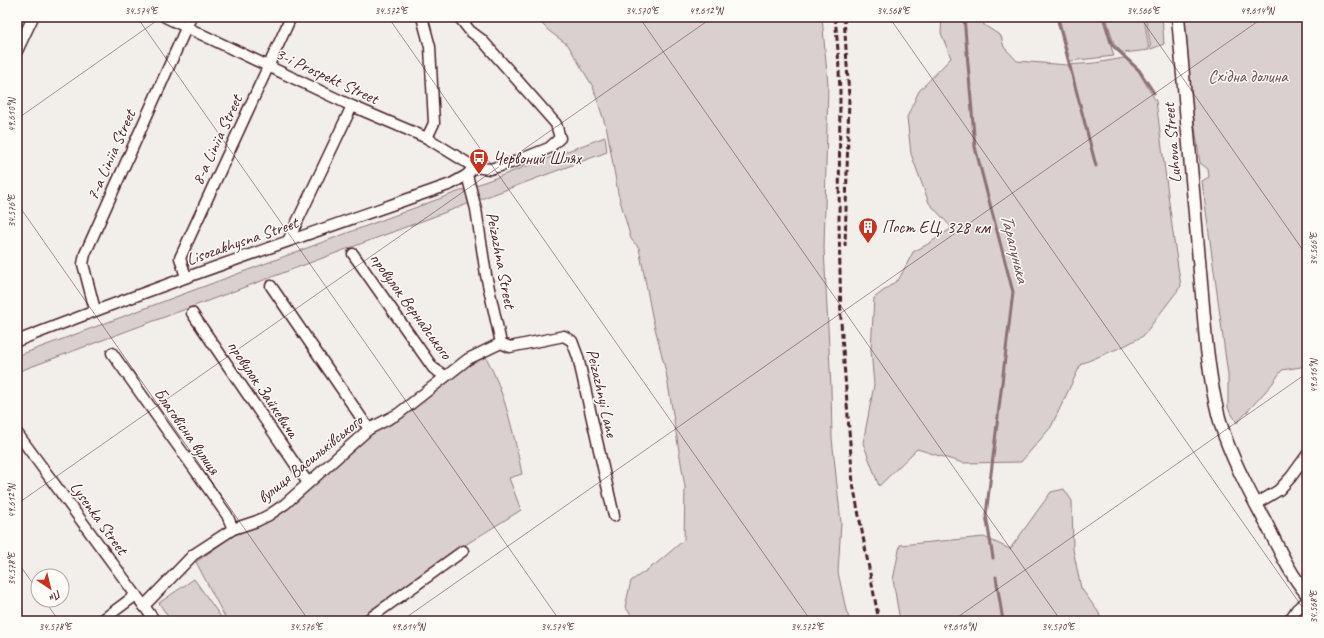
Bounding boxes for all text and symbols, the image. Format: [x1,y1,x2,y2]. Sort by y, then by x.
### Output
text: 34.574°E [125,4,159,17]
text: 34.572°E [375,4,409,17]
text: 34.570°E [626,4,660,17]
text: 49.612°N [689,4,725,17]
text: 34.568°E [877,4,911,17]
text: 34.566°E [1127,4,1161,17]
text: 49.614°N [1240,4,1276,17]
street label: 3-i Prospekt Street [272,43,384,110]
park label: Східна долина [1208,66,1289,87]
street label: 8-a Liniia Street [187,90,248,188]
text: 49.610°N [5,96,18,132]
street label: Luhova Street [1158,100,1186,184]
street label: 7-a Liniia Street [82,104,141,203]
bus stop icon: Червоний Шлях [468,147,490,175]
place label: Червоний Шлях [493,148,582,169]
text: 34.576°E [5,193,18,227]
street label: Peizazhna Street [481,210,521,312]
street label: Lisozakhysna Street [184,211,303,270]
water label: Тарапунька [996,211,1035,287]
building icon: Пост ЕЦ, 328 км [857,216,879,244]
place label: Пост ЕЦ, 328 км [882,217,991,238]
text: 34.566°E [1307,231,1320,265]
street label: провулок Вернадського [365,249,457,364]
street label: провулок Зайкевича [223,336,304,443]
street label: Peizazhnyi Lane [582,347,623,440]
text: 49.616°N [1307,357,1320,393]
street label: Благовісна вулиця [149,383,225,479]
street label: вулиця Васильківського [253,409,368,508]
street label: Lysenka Street [65,477,134,561]
text: 49.612°N [5,482,18,518]
text: 34.578°E [5,551,18,585]
north arrow [30,568,70,608]
text: Пн [46,587,64,606]
text: 34.568°E [1307,589,1320,623]
text: 34.578°E [39,620,73,633]
text: 34.576°E [290,620,324,633]
text: 49.614°N [391,620,427,633]
text: 34.574°E [541,620,575,633]
text: 34.572°E [791,620,825,633]
text: 49.616°N [942,620,978,633]
text: 34.570°E [1042,620,1076,633]

